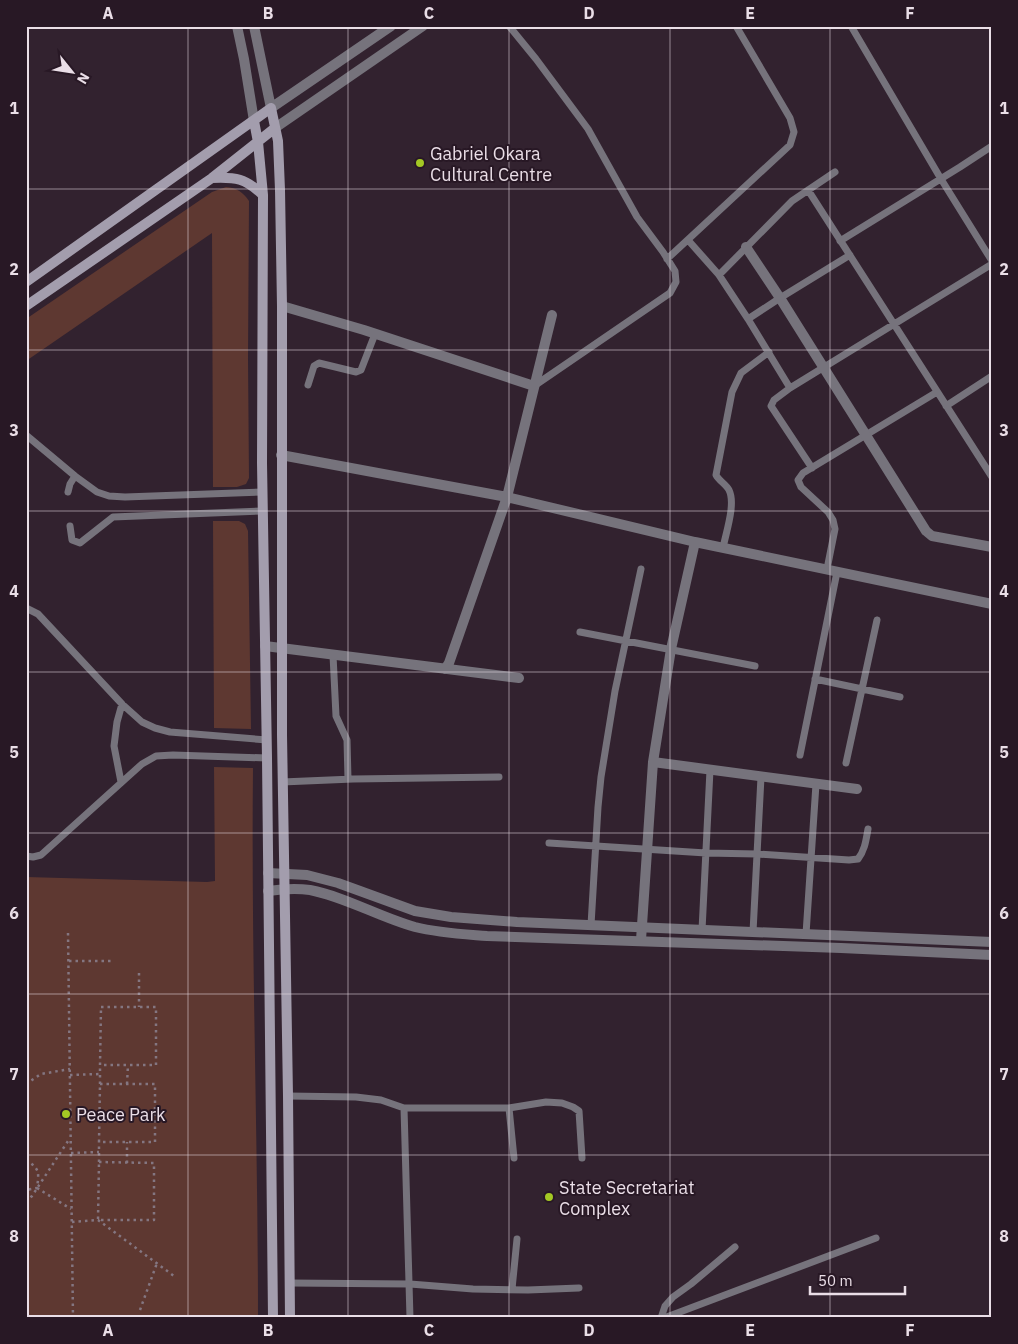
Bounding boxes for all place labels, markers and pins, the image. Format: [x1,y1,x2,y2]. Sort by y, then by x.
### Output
place label: Gabriel Okara Cultural Centre [430,142,552,186]
marker: Gabriel Okara Cultural Centre [414,157,426,169]
place label: Peace Park [76,1103,166,1126]
marker: Peace Park [60,1108,72,1120]
place label: State Secretariat Complex [559,1176,695,1220]
marker: State Secretariat Complex [543,1191,555,1203]

